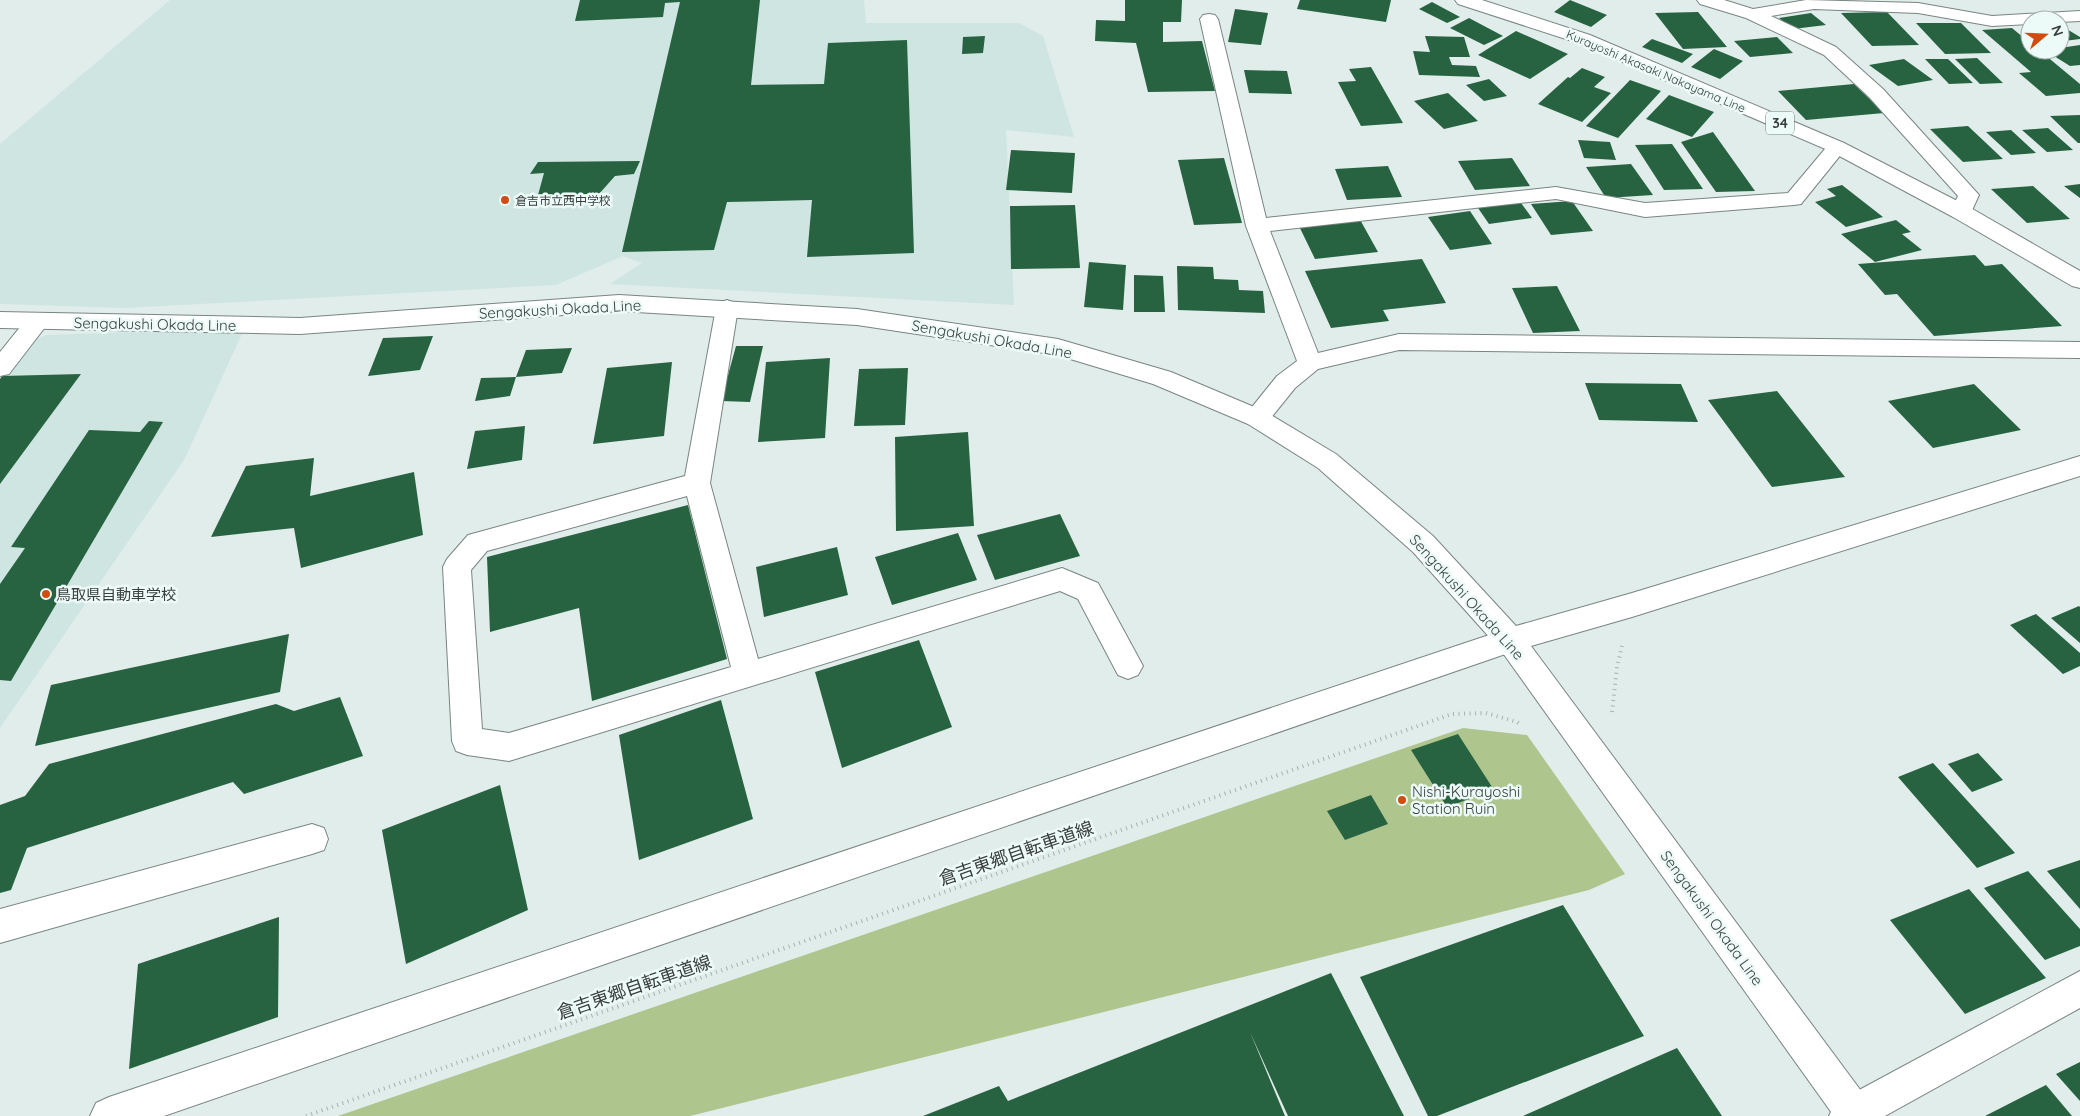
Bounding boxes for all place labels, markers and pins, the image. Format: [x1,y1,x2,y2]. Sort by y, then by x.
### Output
place label: 倉吉市立西中学校 [515,193,611,208]
marker: 倉吉市立西中学校 [499,194,511,206]
place label: 鳥取県自動車学校 [56,585,176,604]
marker: 鳥取県自動車学校 [40,588,52,600]
place label: Nishi-Kurayoshi Station Ruin [1412,782,1520,818]
marker: Nishi-Kurayoshi Station Ruin [1396,794,1408,806]

